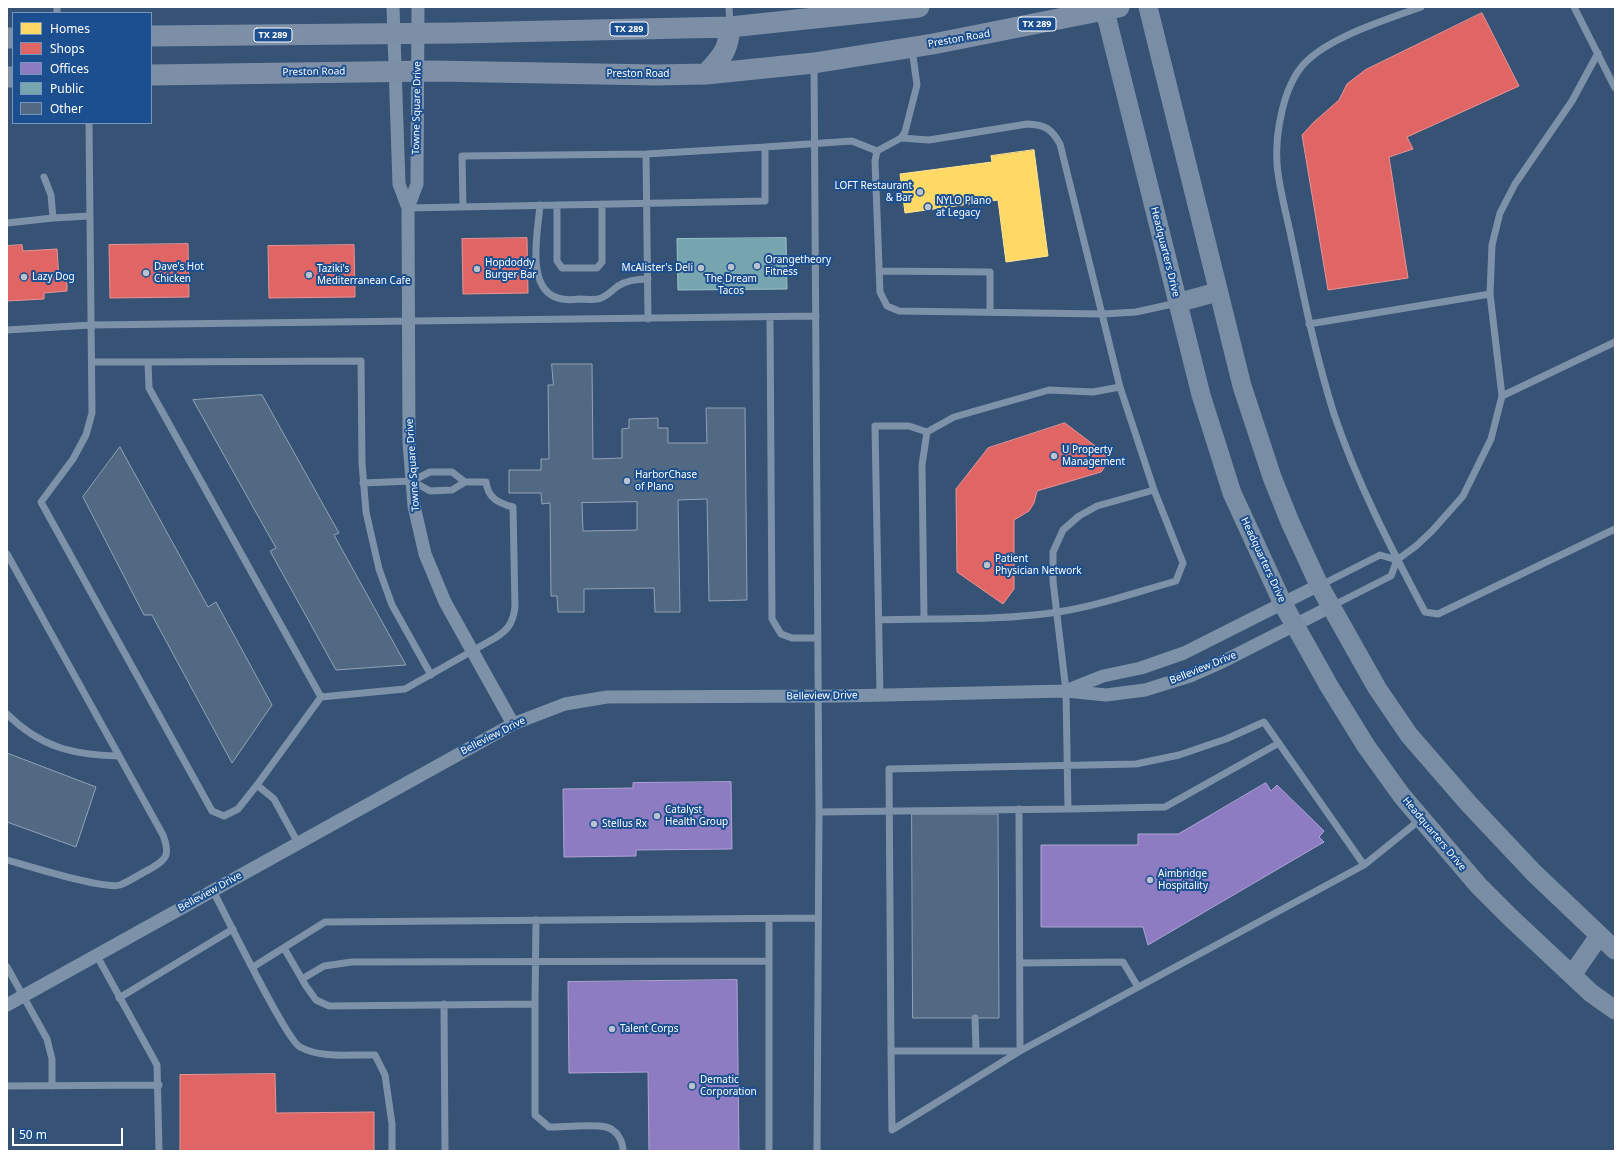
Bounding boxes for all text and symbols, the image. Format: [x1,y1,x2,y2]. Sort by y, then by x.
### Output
legend [12,12,152,124]
road number: TX 289 [1018,17,1056,31]
text: Homes [50,20,90,37]
road number: TX 289 [610,22,648,36]
road number: TX 289 [254,28,292,42]
street label: Preston Road [927,28,991,50]
text: Shops [50,40,84,57]
text: Offices [50,60,89,77]
street label: Towne Square Drive [410,61,424,155]
street label: Preston Road [282,65,346,79]
street label: Preston Road [607,68,669,80]
text: Public [50,80,84,97]
text: Other [50,100,83,117]
place label: LOFT Restaurant & Bar [834,180,912,204]
marker: LOFT Restaurant & Bar [915,187,925,197]
place label: NYLO Plano at Legacy [936,195,991,218]
marker: NYLO Plano at Legacy [923,202,933,212]
street label: Headquarters Drive [1148,206,1182,298]
place label: Orangetheory Fitness [765,254,831,278]
place label: Hopdoddy Burger Bar [485,257,536,280]
place label: Dave's Hot Chicken [154,261,204,284]
marker: Orangetheory Fitness [752,261,762,271]
place label: McAlister's Deli [622,262,693,274]
marker: The Dream Tacos [726,262,736,272]
place label: Taziki's Mediterranean Cafe [317,263,411,286]
marker: McAlister's Deli [696,263,706,273]
marker: Hopdoddy Burger Bar [472,264,482,274]
marker: Dave's Hot Chicken [141,268,151,278]
marker: Taziki's Mediterranean Cafe [304,270,314,280]
place label: Lazy Dog [32,271,75,283]
marker: Lazy Dog [19,272,29,282]
place label: The Dream Tacos [705,273,757,296]
street label: Towne Square Drive [404,418,422,512]
place label: U Property Management [1062,444,1125,468]
marker: U Property Management [1049,451,1059,461]
place label: HarborChase of Plano [635,469,697,492]
marker: HarborChase of Plano [622,476,632,486]
street label: Headquarters Drive [1238,516,1288,604]
place label: Patient Physician Network [995,553,1082,576]
marker: Patient Physician Network [982,560,992,570]
street label: Belleview Drive [1168,649,1238,687]
street label: Belleview Drive [786,689,858,703]
street label: Belleview Drive [459,715,527,757]
street label: Headquarters Drive [1400,795,1468,873]
place label: Catalyst Health Group [665,804,728,828]
marker: Catalyst Health Group [652,811,662,821]
place label: Stellus Rx [602,818,647,830]
marker: Stellus Rx [589,819,599,829]
place label: Aimbridge Hospitality [1158,868,1208,892]
street label: Belleview Drive [176,870,244,914]
marker: Aimbridge Hospitality [1145,875,1155,885]
place label: Talent Corps [620,1023,678,1035]
marker: Talent Corps [607,1024,617,1034]
place label: Dematic Corporation [700,1074,757,1098]
marker: Dematic Corporation [687,1081,697,1091]
scale bar [14,1120,125,1146]
text: 50 m [19,1126,47,1143]

